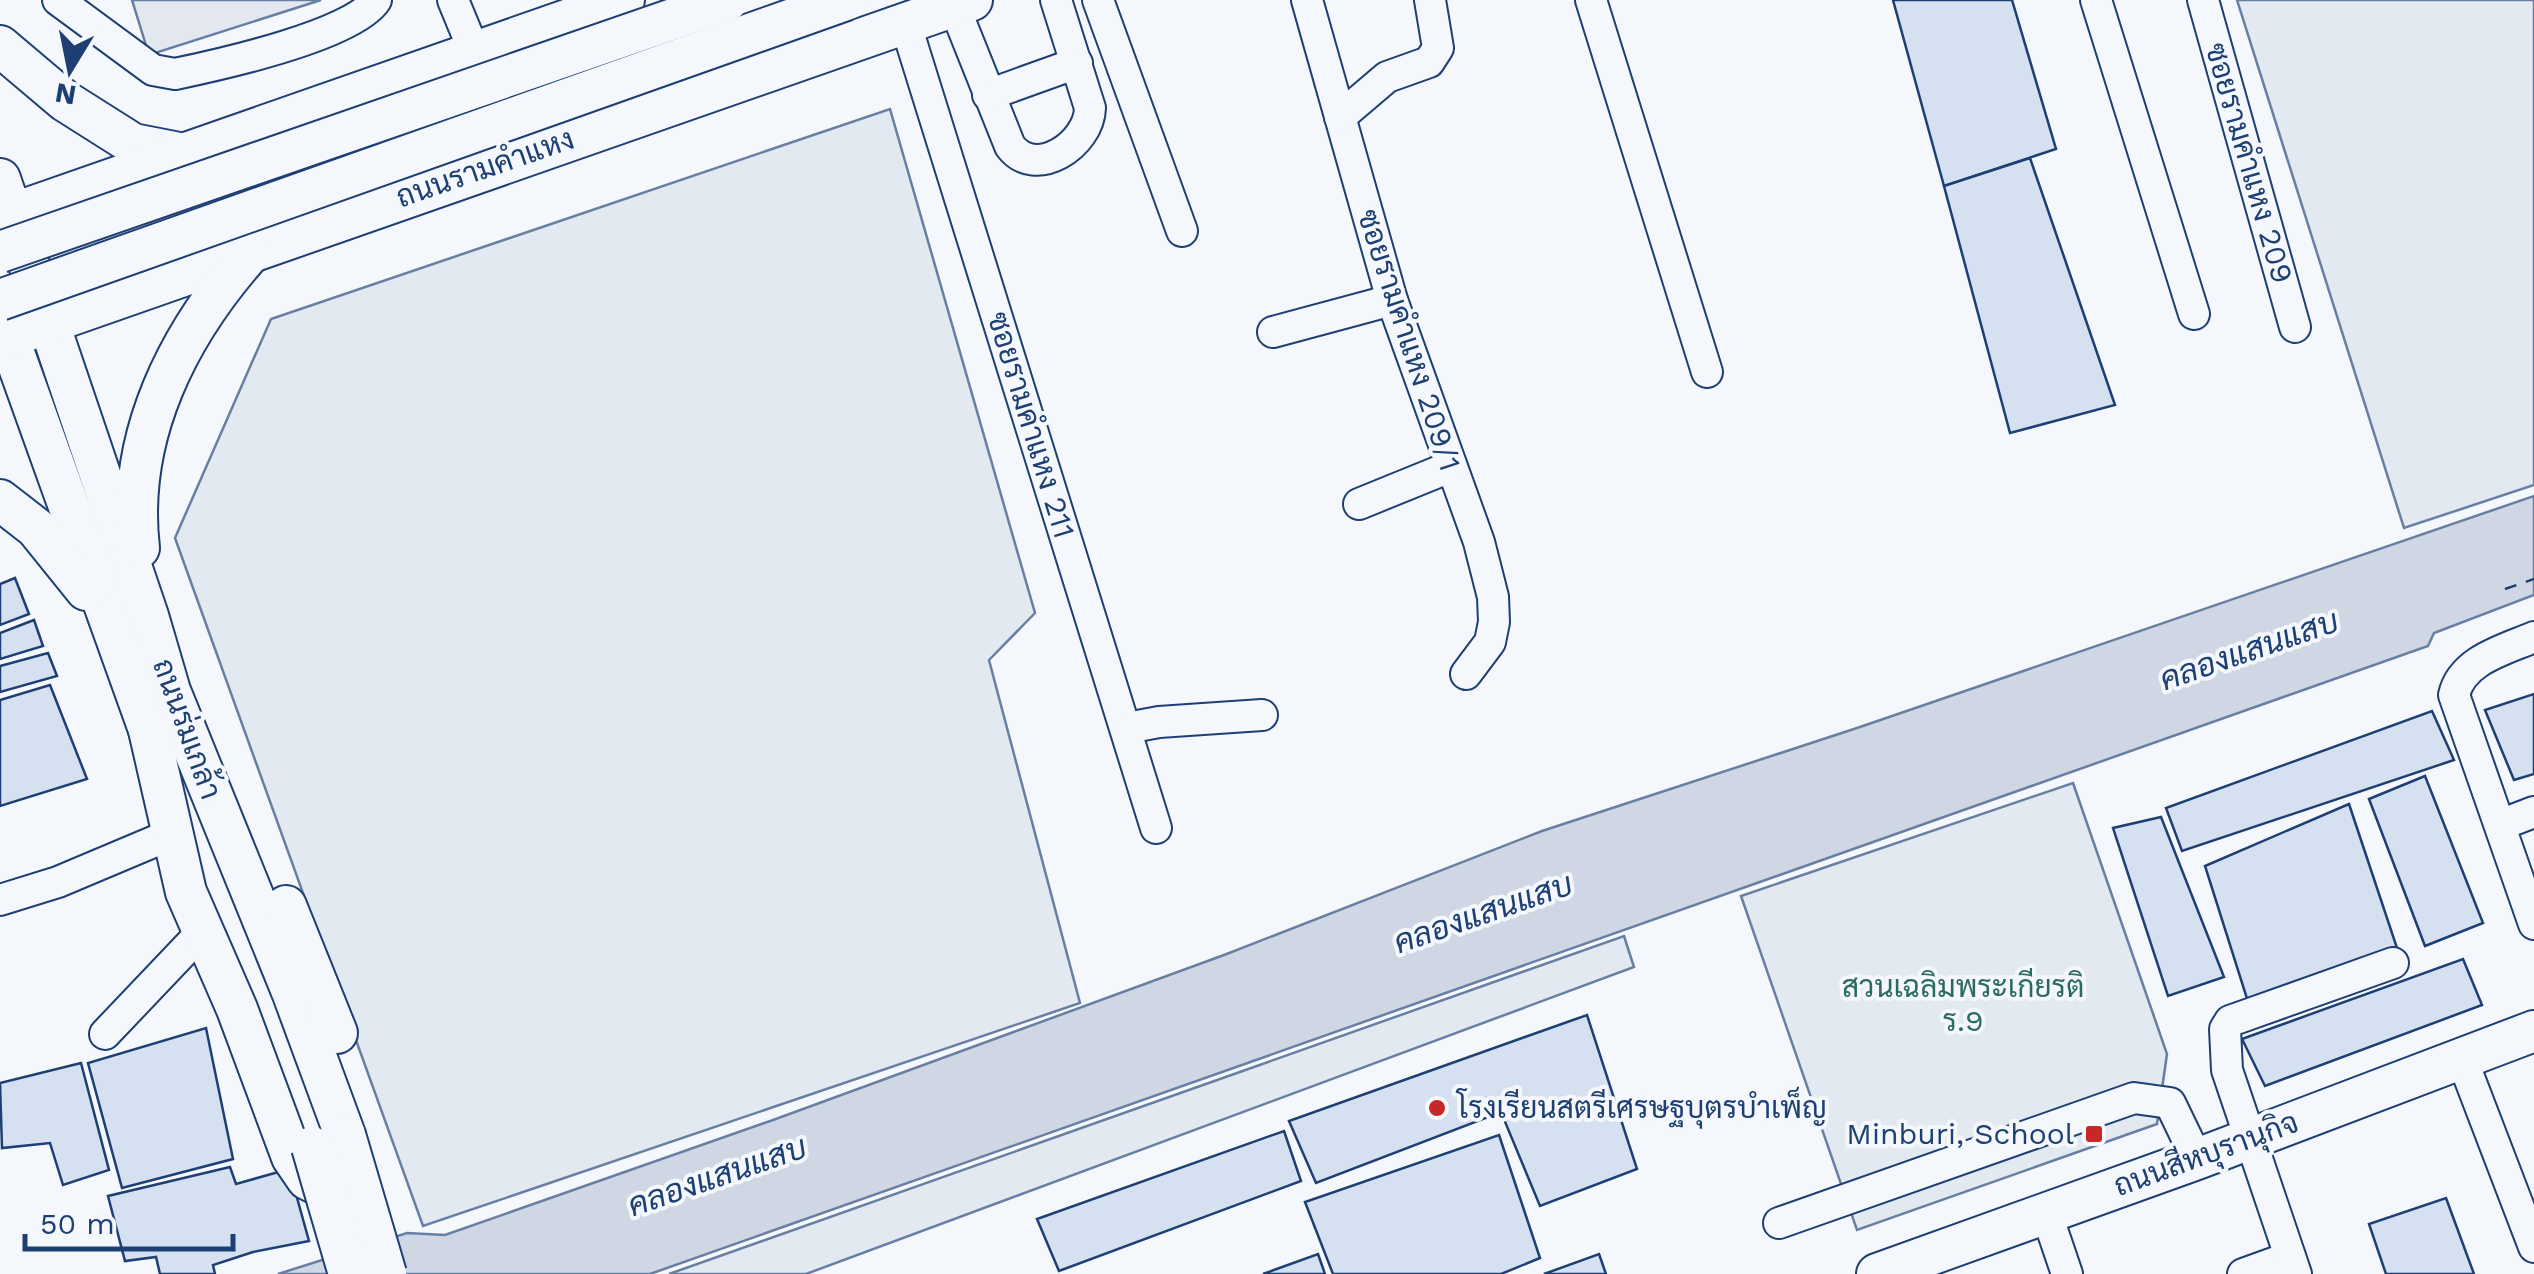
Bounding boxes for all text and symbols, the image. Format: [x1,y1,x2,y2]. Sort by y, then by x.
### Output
north arrow [20,20,120,120]
street label: ซอยรามคำแหง 209 [2198,39,2301,287]
text: N [53,76,79,112]
street label: ถนนรามคำแหง [391,121,578,214]
street label: ซอยรามคำแหง 209/1 [1351,205,1468,475]
street label: ซอยรามคำแหง 211 [980,308,1083,542]
water label: คลองแสนแสบ [2155,602,2344,698]
street label: ถนนร่มเกล้า [146,653,232,804]
water label: คลองแสนแสบ [1389,865,1578,961]
park label: สวนเฉลิมพระเกียรติ ร.9 [1842,968,2084,1038]
place label: โรงเรียนสตรีเศรษฐบุตรบำเพ็ญ [1455,1086,1827,1129]
marker: โรงเรียนสตรีเศรษฐบุตรบำเพ็ญ [1426,1097,1448,1119]
street label: ถนนสีหบุรานุกิจ [2109,1103,2304,1207]
place label: Minburi, School [1846,1116,2074,1151]
marker: Minburi, School [2083,1123,2105,1145]
water label: คลองแสนแสบ [623,1128,812,1224]
scale bar [25,1189,232,1251]
text: 50 m [40,1206,115,1241]

